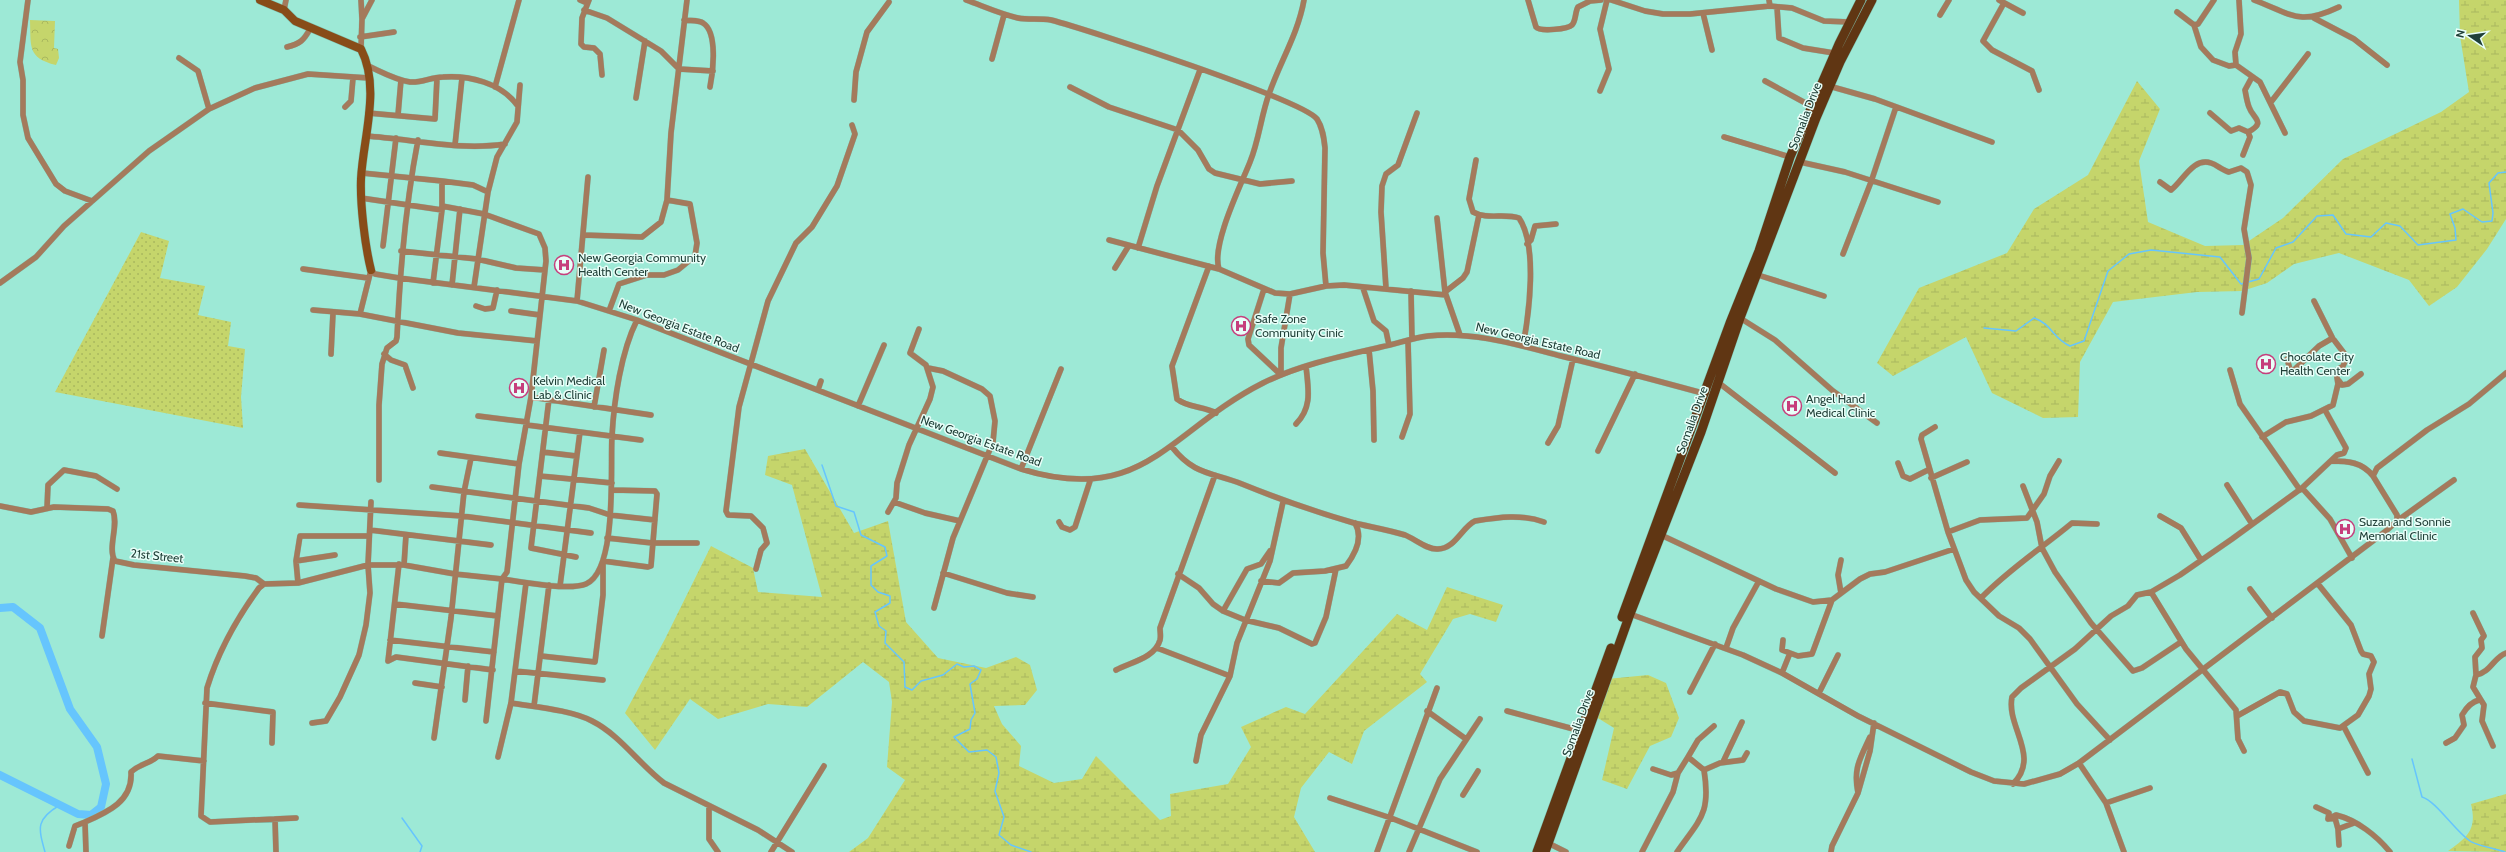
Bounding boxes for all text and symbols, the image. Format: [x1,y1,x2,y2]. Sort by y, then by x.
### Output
north arrow [2450,16,2490,56]
text: N [2453,28,2468,39]
street label: Somalia Drive [1785,80,1824,151]
place label: New Georgia Community Health Center [578,250,706,279]
hospital icon: New Georgia Community Health Center [553,254,575,276]
street label: New Georgia Estate Road [617,296,741,355]
place label: Safe Zone Community Cinic [1255,311,1344,340]
hospital icon: Safe Zone Community Cinic [1230,315,1252,337]
street label: New Georgia Estate Road [1474,319,1602,362]
place label: Chocolate City Health Center [2280,349,2354,378]
hospital icon: Chocolate City Health Center [2255,353,2277,375]
place label: Kelvin Medical Lab & Clinic [533,373,605,402]
hospital icon: Kelvin Medical Lab & Clinic [508,377,530,399]
street label: Somalia Drive [1672,384,1711,456]
place label: Angel Hand Medical Clinic [1806,391,1876,420]
hospital icon: Angel Hand Medical Clinic [1781,395,1803,417]
street label: New Georgia Estate Road [919,412,1044,469]
place label: Suzan and Sonnie Memorial Clinic [2359,514,2451,543]
hospital icon: Suzan and Sonnie Memorial Clinic [2334,518,2356,540]
street label: 21st Street [130,545,184,566]
street label: Somalia Drive [1558,687,1597,759]

